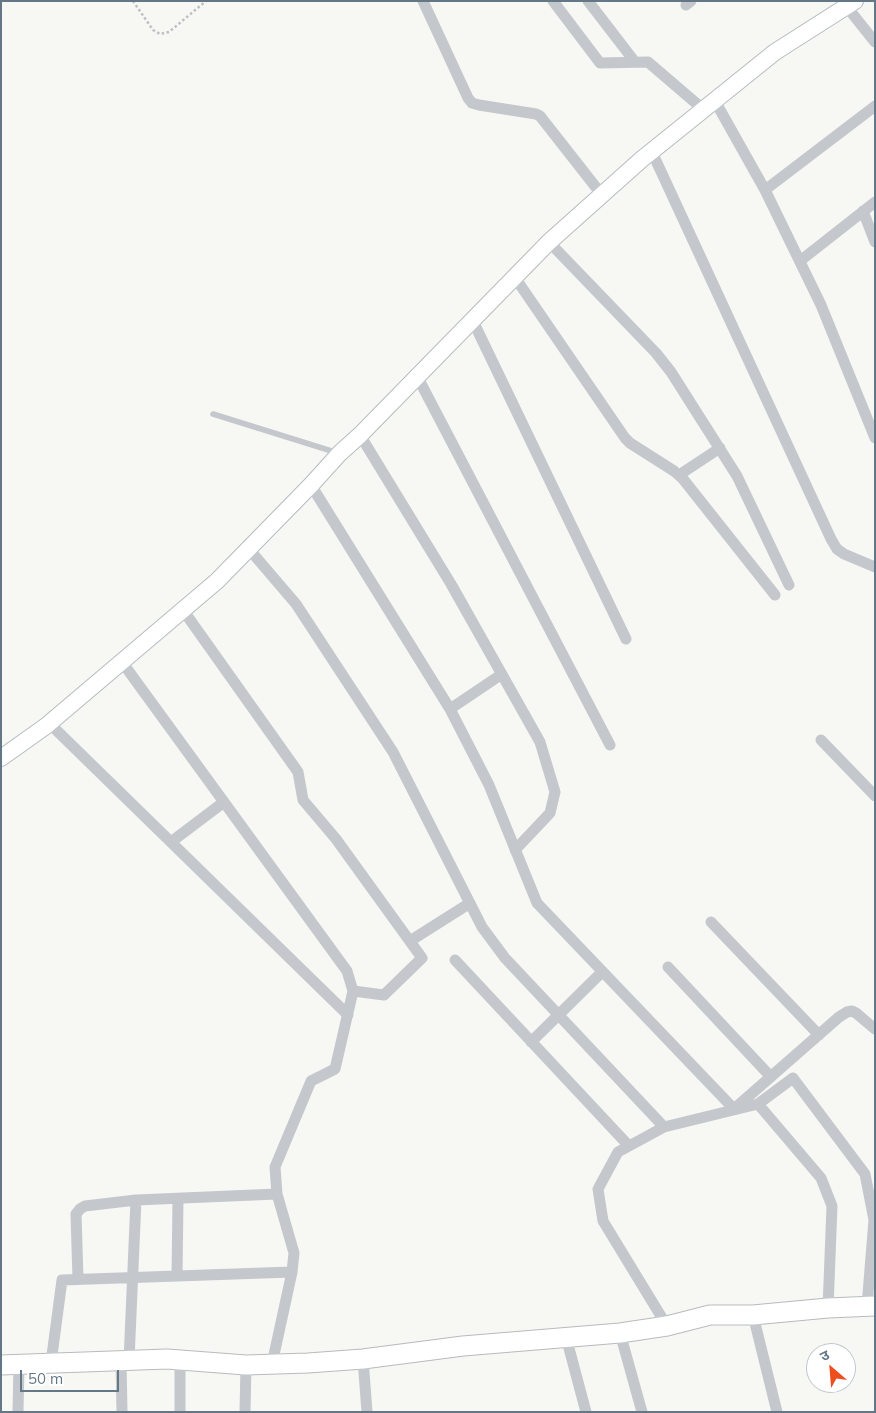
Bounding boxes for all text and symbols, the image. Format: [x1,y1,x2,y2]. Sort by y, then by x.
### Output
north arrow [806,1343,856,1393]
text: उ [817,1346,832,1365]
scale bar [22,1360,121,1392]
text: 50 m [28,1369,63,1388]

